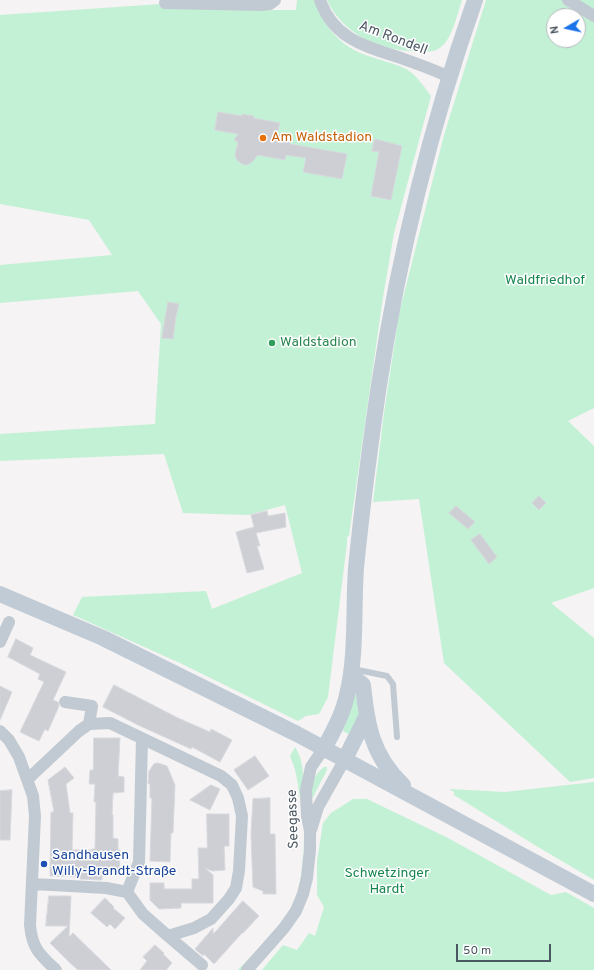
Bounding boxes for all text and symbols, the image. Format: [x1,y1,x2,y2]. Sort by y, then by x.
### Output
north arrow [546,8,586,48]
street label: Am Rondell [356,18,430,60]
text: N [548,25,563,35]
place label: Am Waldstadion [271,130,372,146]
marker: Am Waldstadion [258,133,268,143]
park label: Waldfriedhof [505,273,585,289]
place label: Waldstadion [280,335,357,351]
marker: Waldstadion [267,338,277,348]
street label: Seegasse [285,789,303,849]
place label: Sandhausen Willy-Brandt-Straße [52,848,176,880]
marker: Sandhausen Willy-Brandt-Straße [39,859,49,869]
park label: Schwetzinger Hardt [345,866,429,898]
scale bar [458,936,553,962]
text: 50 m [463,943,491,959]

